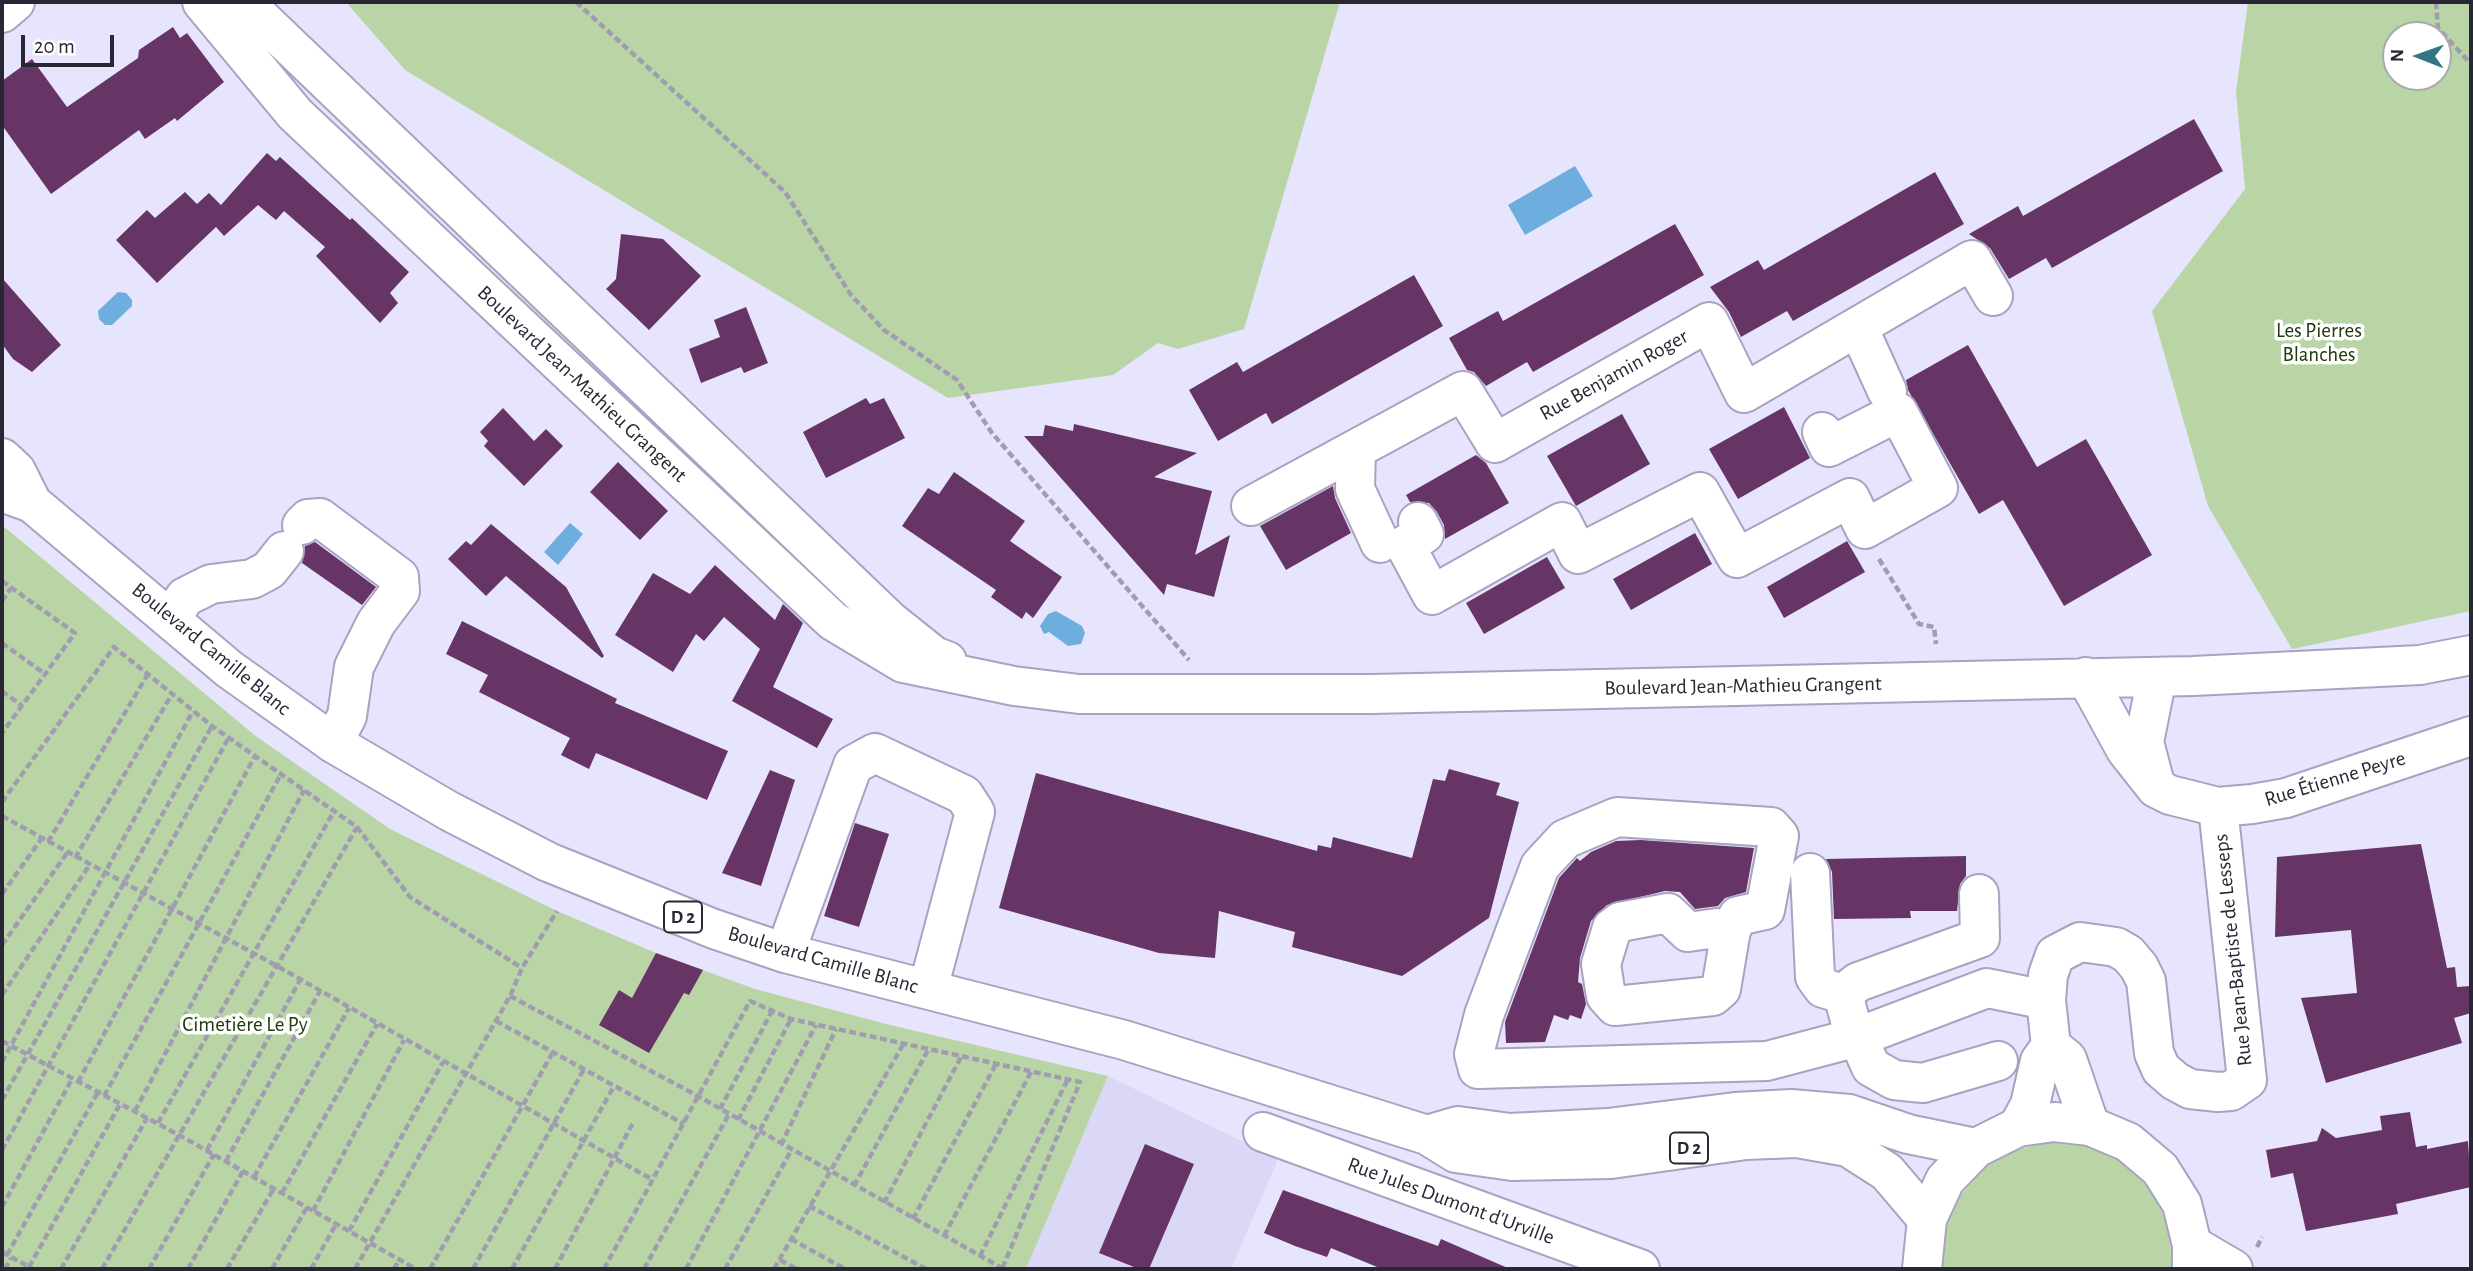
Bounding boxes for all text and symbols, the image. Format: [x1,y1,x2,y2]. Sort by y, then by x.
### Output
scale bar [24,21,117,65]
north arrow [2382,21,2452,91]
text: 20 m [34,36,75,57]
text: N [2388,49,2407,62]
street label: Boulevard Jean-Mathieu Grangent [472,280,692,488]
park label: Les Pierres Blanches [2276,318,2362,368]
street label: Rue Benjamin Roger [1535,324,1693,426]
street label: Boulevard Camille Blanc [127,577,295,721]
street label: Boulevard Jean-Mathieu Grangent [1604,671,1882,701]
street label: Rue Étienne Peyre [2262,746,2408,812]
street label: Rue Jean-Baptiste de Lesseps [2208,833,2258,1067]
road number: D 2 [664,902,702,932]
street label: Boulevard Camille Blanc [725,921,921,999]
park label: Cimetière Le Py [182,1012,308,1038]
road number: D 2 [1670,1132,1708,1164]
street label: Rue Jules Dumont d'Urville [1344,1152,1558,1250]

